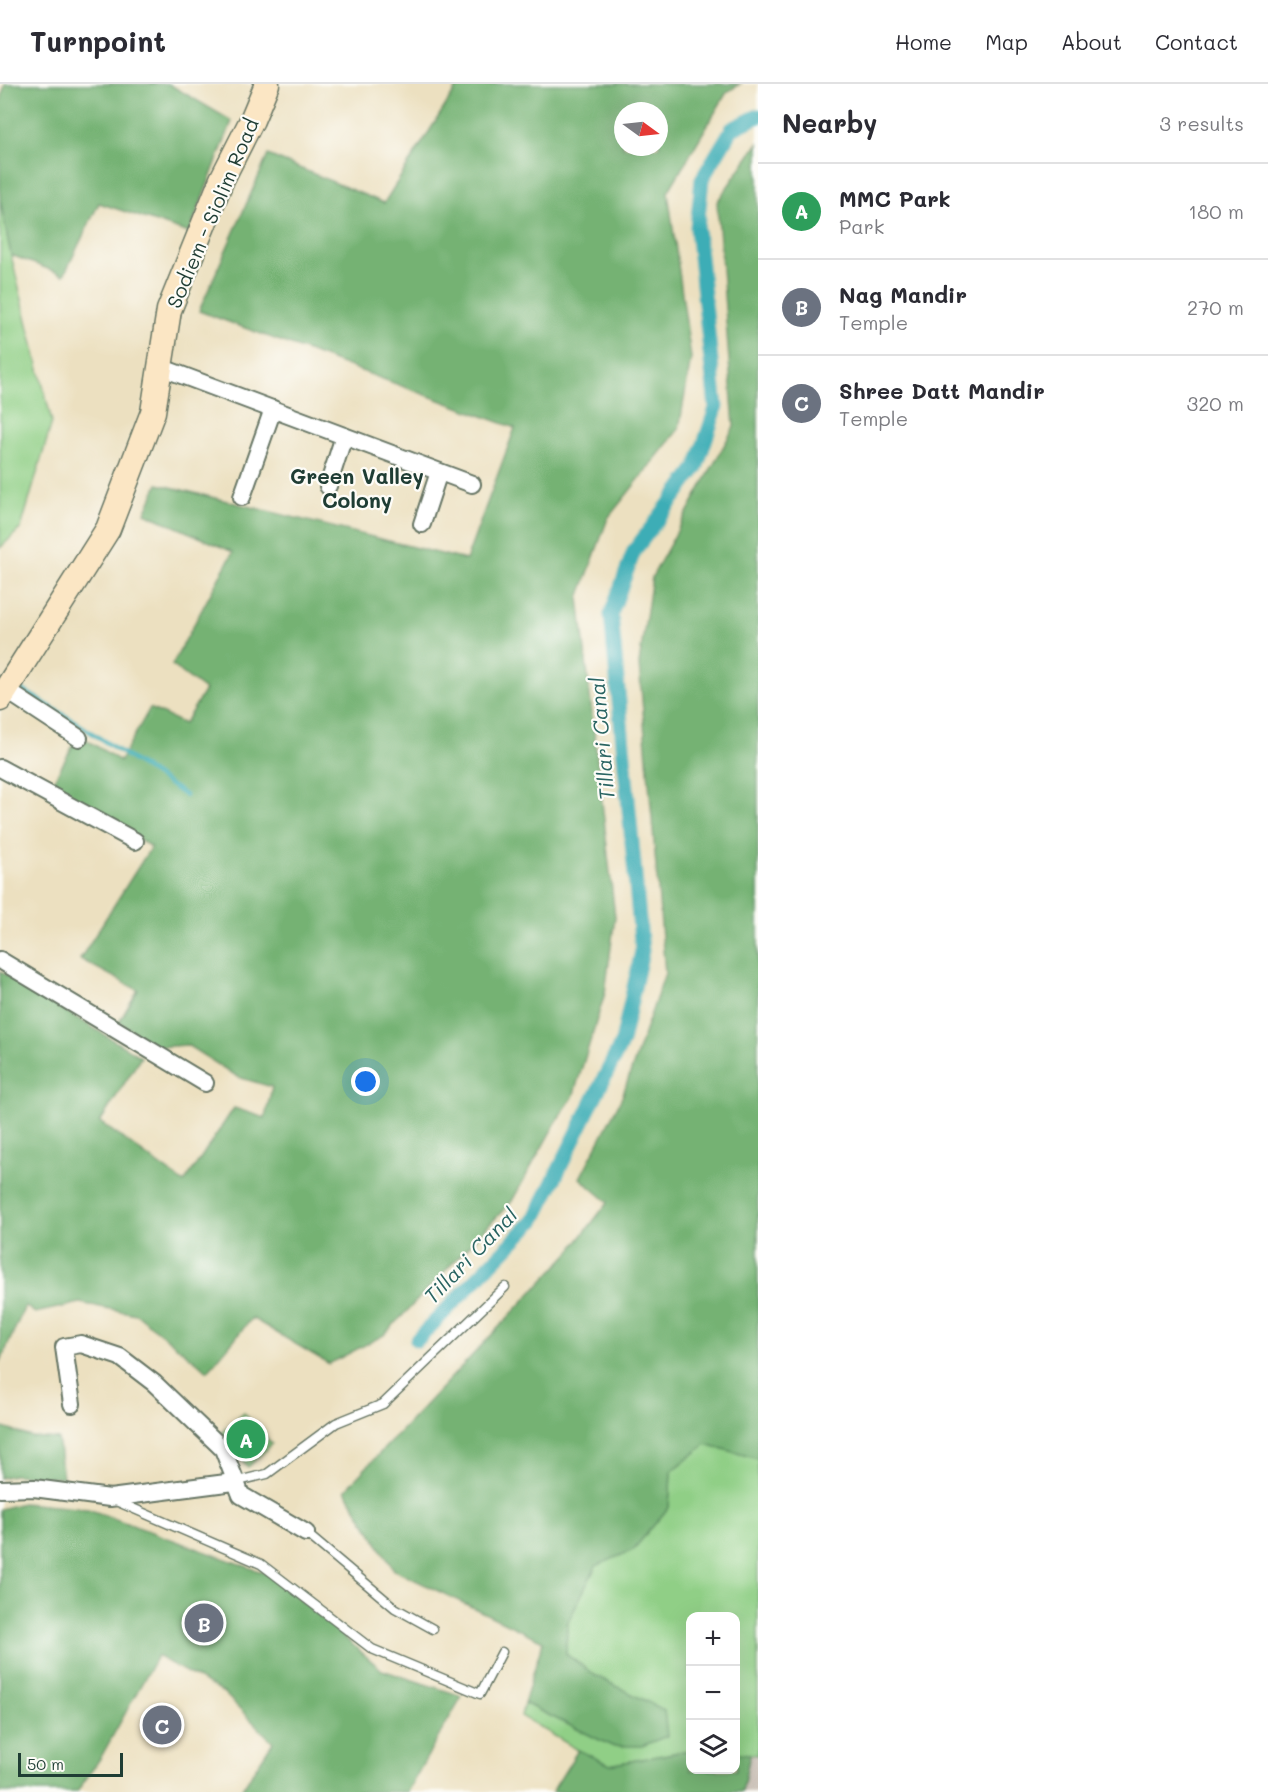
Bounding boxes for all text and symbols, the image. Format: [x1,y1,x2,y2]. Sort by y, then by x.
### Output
text: Turnpoint [30,23,166,59]
text: Home [895,28,952,55]
text: Map [985,28,1028,55]
text: About [1061,28,1122,55]
text: Contact [1155,28,1238,55]
north arrow [614,102,668,156]
text: Nearby [782,106,877,140]
text: 3 results [1159,110,1244,136]
street label: Sodiem - Siolim Road [160,114,264,312]
text: MMC Park [839,184,951,213]
text: A [795,198,808,224]
text: 180 m [1188,198,1244,224]
text: Park [839,213,884,239]
text: Nag Mandir [839,280,967,309]
text: B [795,294,808,320]
text: 270 m [1187,294,1244,320]
text: Temple [839,309,908,335]
text: Shree Datt Mandir [839,376,1045,405]
text: C [794,390,809,416]
text: 320 m [1186,390,1244,416]
text: Temple [839,405,908,431]
district label: Green Valley Colony [290,462,424,514]
water label: Tillari Canal [582,676,620,802]
your location [351,1067,380,1096]
water label: Tillari Canal [417,1201,523,1309]
pin: A [226,1416,266,1462]
pin: B [184,1600,224,1646]
map controls [686,1612,740,1774]
button: + [686,1612,740,1666]
button: − [686,1666,740,1720]
pin: C [142,1702,182,1748]
button: layers [686,1720,740,1774]
scale bar [18,1750,123,1778]
text: 50 m [27,1753,64,1774]

